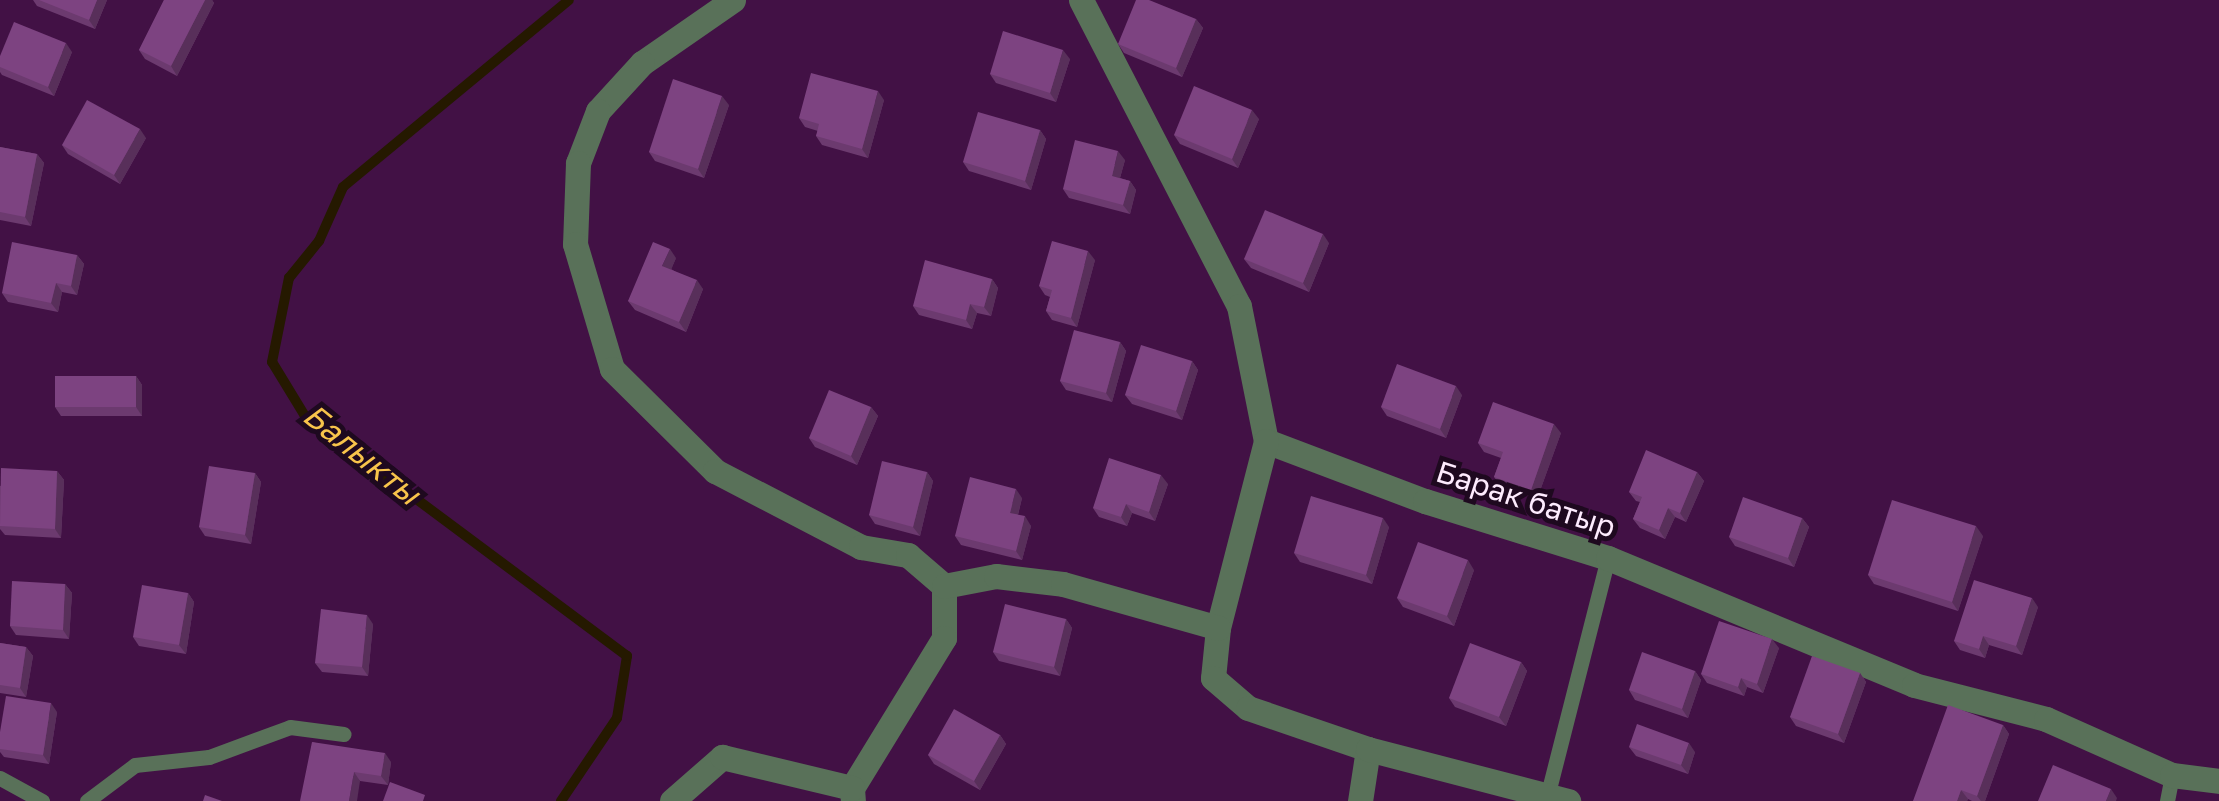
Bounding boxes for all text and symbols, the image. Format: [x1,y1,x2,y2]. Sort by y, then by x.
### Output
water label: Балыкты [296,395,428,513]
street label: Барак батыр [1432,453,1620,545]

